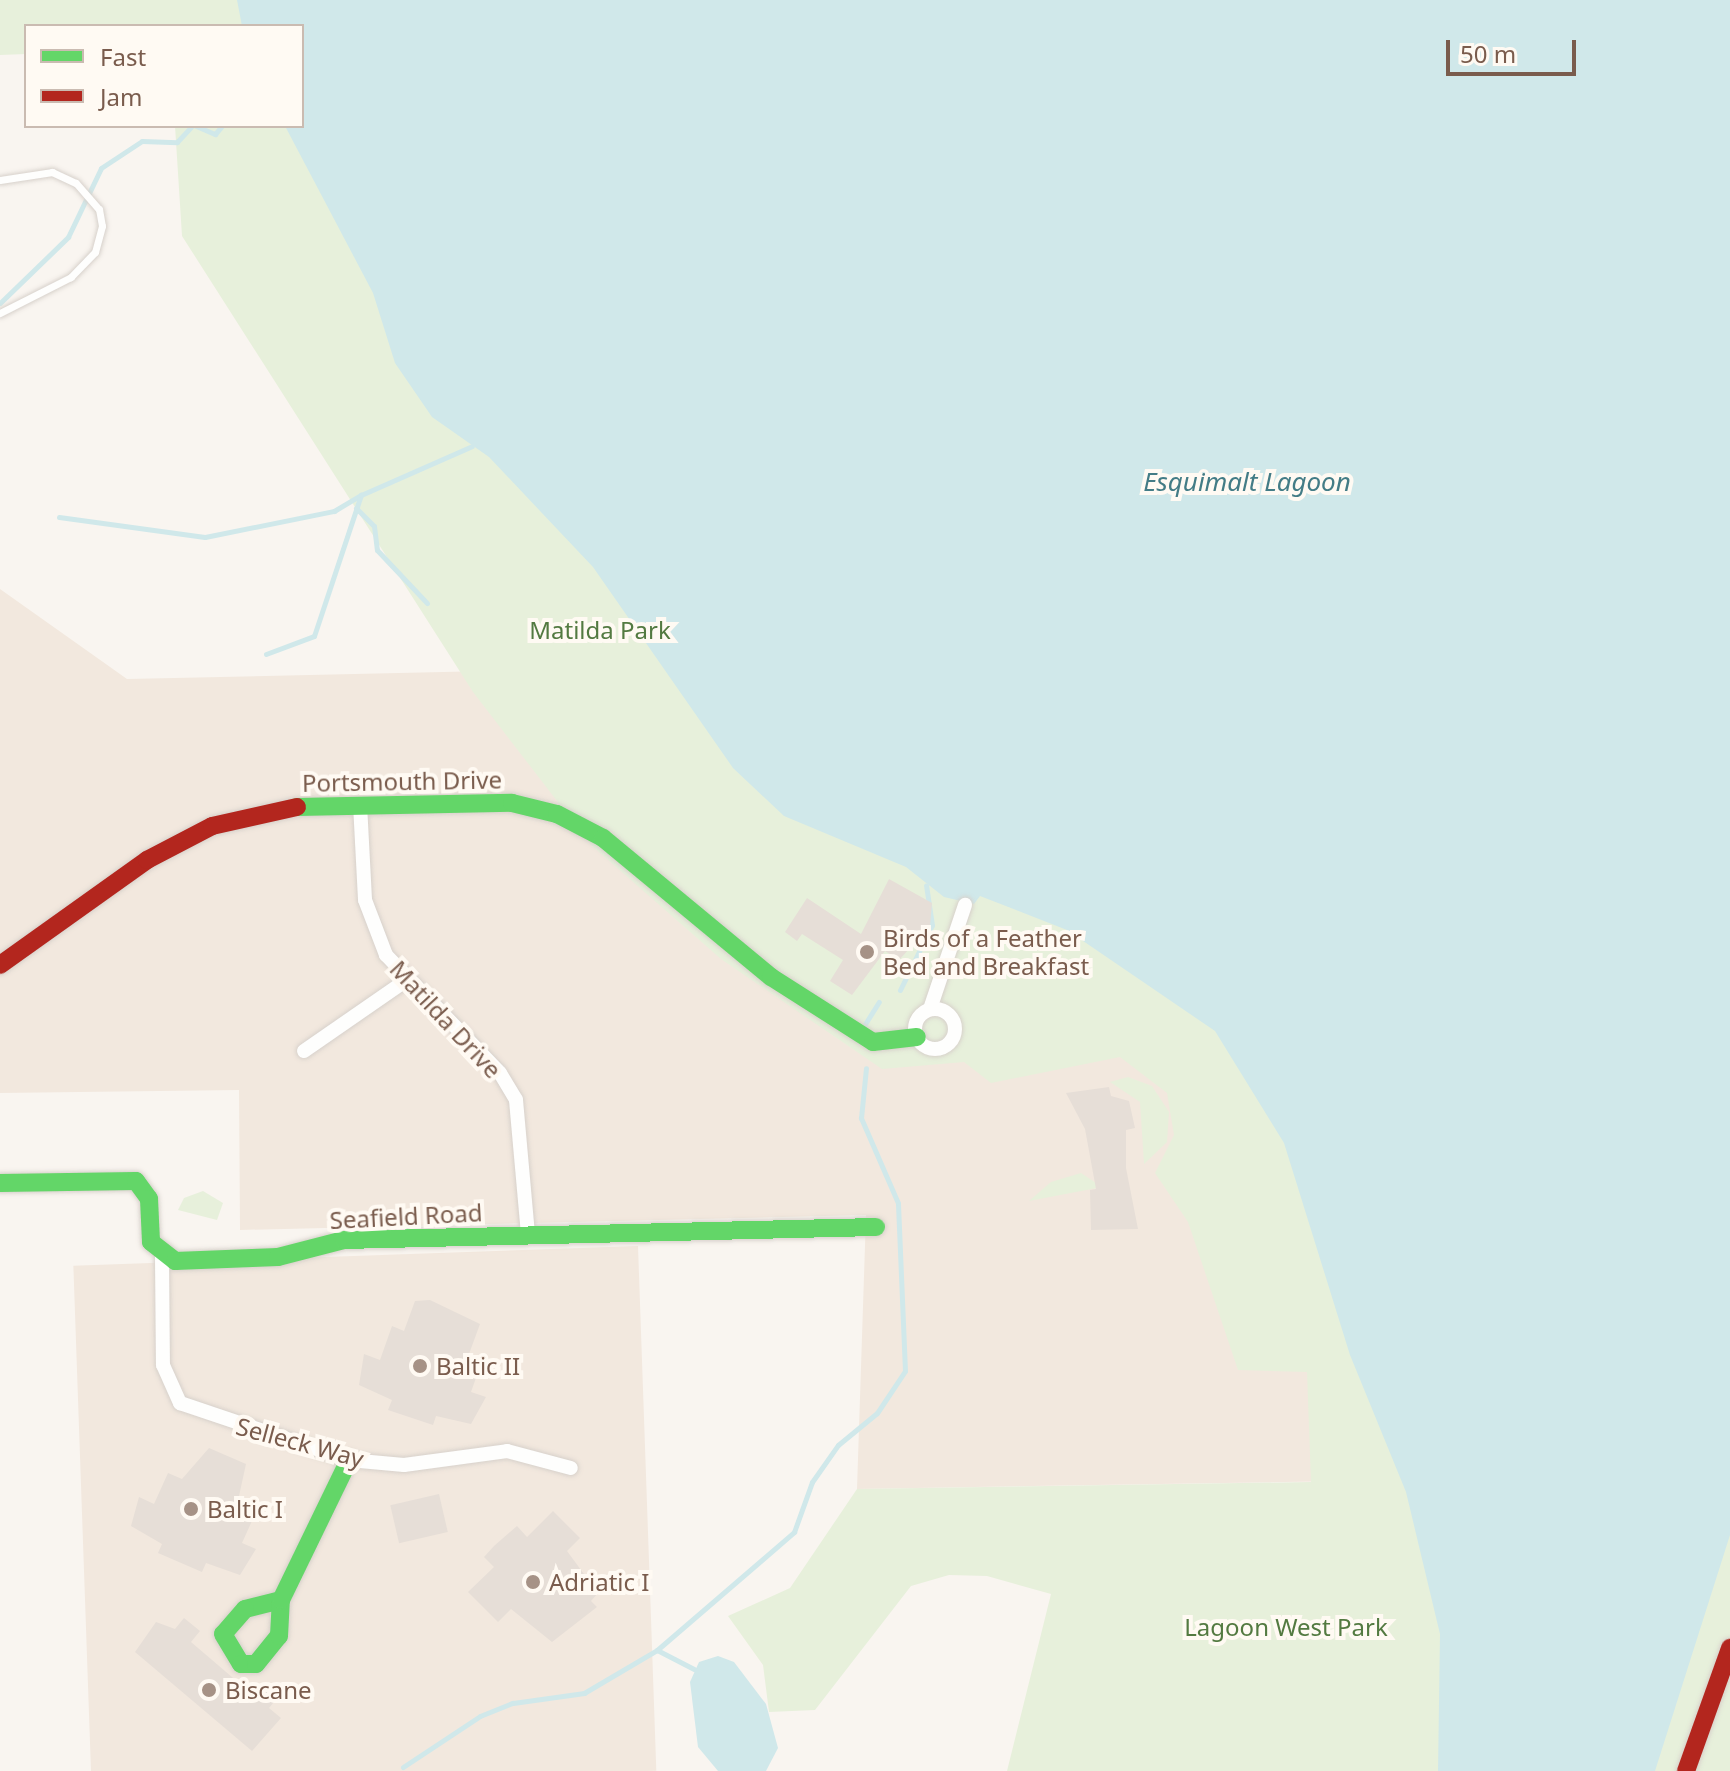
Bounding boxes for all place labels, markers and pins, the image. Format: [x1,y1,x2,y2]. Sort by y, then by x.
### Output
place label: Birds of a Feather Bed and Breakfast [883,924,1089,980]
marker: Birds of a Feather Bed and Breakfast [858,943,876,961]
place label: Baltic II [436,1352,520,1380]
marker: Baltic II [411,1357,429,1375]
place label: Baltic I [207,1495,283,1523]
marker: Baltic I [182,1500,200,1518]
place label: Adriatic I [549,1568,649,1596]
marker: Adriatic I [524,1573,542,1591]
place label: Biscane [225,1676,312,1704]
marker: Biscane [200,1681,218,1699]

